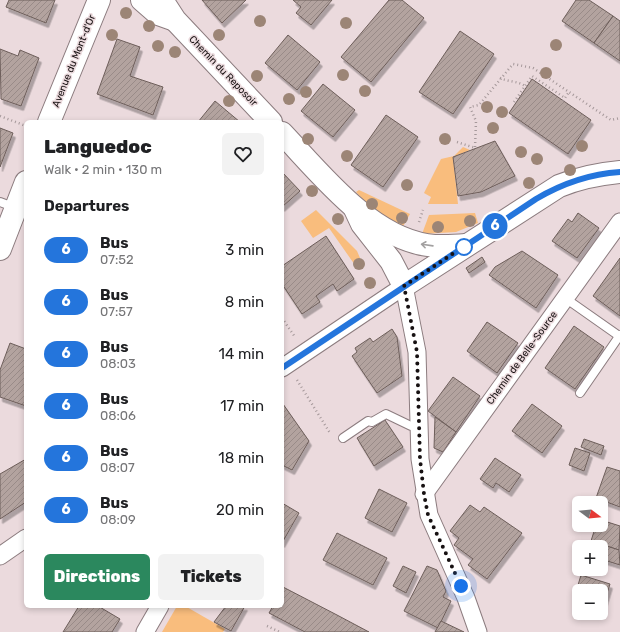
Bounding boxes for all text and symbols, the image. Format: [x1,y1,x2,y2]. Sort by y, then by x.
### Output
street label: Avenue du Mont-d'Or [50,13,98,109]
street label: Chemin du Reposoir [186,33,260,109]
button: heart [222,133,264,175]
text: Languedoc [44,135,152,158]
text: Walk · 2 min · 130 m [44,162,162,177]
text: Departures [44,197,129,215]
line badge: 6 [482,213,508,239]
text: 6 [490,217,500,234]
text: Bus [100,234,128,252]
unlabelled marker [455,238,473,256]
text: 6 [61,241,71,258]
text: 3 min [225,241,264,259]
one-way arrow [421,241,434,248]
text: 07:52 [100,252,134,267]
text: Bus [100,286,128,304]
text: 6 [61,293,71,310]
text: 8 min [225,293,264,311]
text: 07:57 [100,304,133,319]
street label: Chemin de Belle-Source [484,309,560,407]
text: Bus [100,338,128,356]
text: 6 [61,345,71,362]
text: 14 min [219,345,264,363]
text: 08:03 [100,356,136,371]
text: Bus [100,390,128,408]
text: 6 [61,397,71,414]
text: 17 min [220,397,264,415]
text: 08:06 [100,408,136,423]
text: Bus [100,442,128,460]
text: 6 [61,449,71,466]
text: 18 min [218,449,264,467]
text: 08:07 [100,460,135,475]
text: Bus [100,494,128,512]
north arrow [572,496,608,532]
map controls [572,496,608,620]
text: 6 [61,501,71,518]
text: 20 min [216,501,264,519]
text: 08:09 [100,512,136,527]
button: + [572,540,608,576]
button: Directions [44,554,150,600]
button: Tickets [158,554,264,600]
your location [451,576,471,596]
button: − [572,584,608,620]

